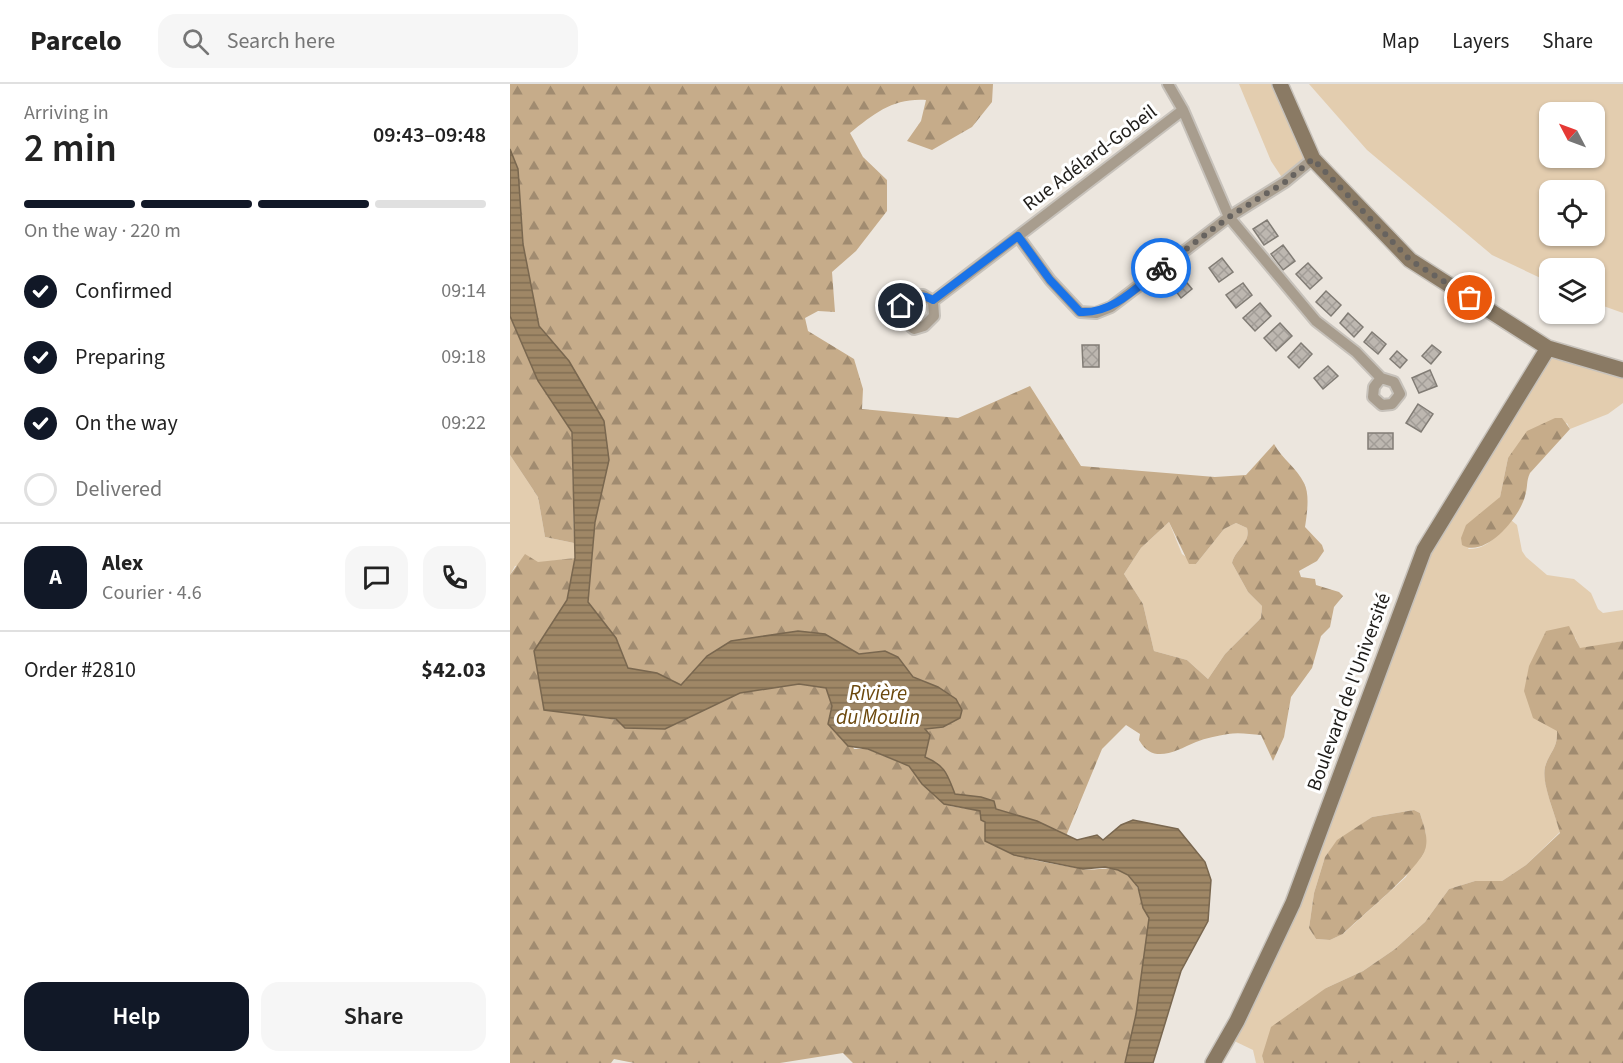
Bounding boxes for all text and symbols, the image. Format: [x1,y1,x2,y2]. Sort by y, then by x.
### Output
search box [158,14,578,68]
text: Parcelo [30,21,122,61]
icon: search [179,25,212,58]
text: Search here [227,25,335,57]
text: Map [1382,26,1419,56]
text: Layers [1452,26,1509,56]
text: Share [1542,26,1593,56]
street label: Rue Adélard-Gobeil [1017,98,1163,218]
text: Arriving in [24,99,109,127]
north arrow [1539,102,1605,168]
map controls [1539,102,1605,324]
text: 09:43–09:48 [373,119,486,151]
text: 2 min [24,121,117,177]
button: locate [1539,180,1605,246]
text: On the way · 220 m [24,217,181,245]
courier [1131,238,1191,298]
icon: bike [1145,252,1178,285]
button: layers [1539,258,1605,324]
pin [1444,272,1495,323]
icon: check [24,275,57,308]
text: Confirmed [75,275,172,307]
text: 09:14 [441,277,486,305]
pin [875,280,926,331]
icon: bag [1453,281,1486,314]
icon: home [884,289,917,322]
icon: check [24,341,57,374]
text: Preparing [75,341,165,373]
text: 09:18 [441,343,486,371]
icon: check [24,407,57,440]
text: On the way [75,407,178,439]
text: 09:22 [441,409,486,437]
text: Delivered [75,473,162,505]
button: chat [345,546,408,609]
button: phone [423,546,486,609]
text: Alex [102,547,143,579]
text: A [49,561,62,593]
text: Courier · 4.6 [102,579,202,607]
street label: Boulevard de l'Université [1300,589,1398,795]
text: Order #2810 [24,654,136,686]
text: $42.03 [421,654,486,686]
water label: Rivière du Moulin [836,678,920,732]
button: Help [24,982,249,1051]
button: Share [261,982,486,1051]

